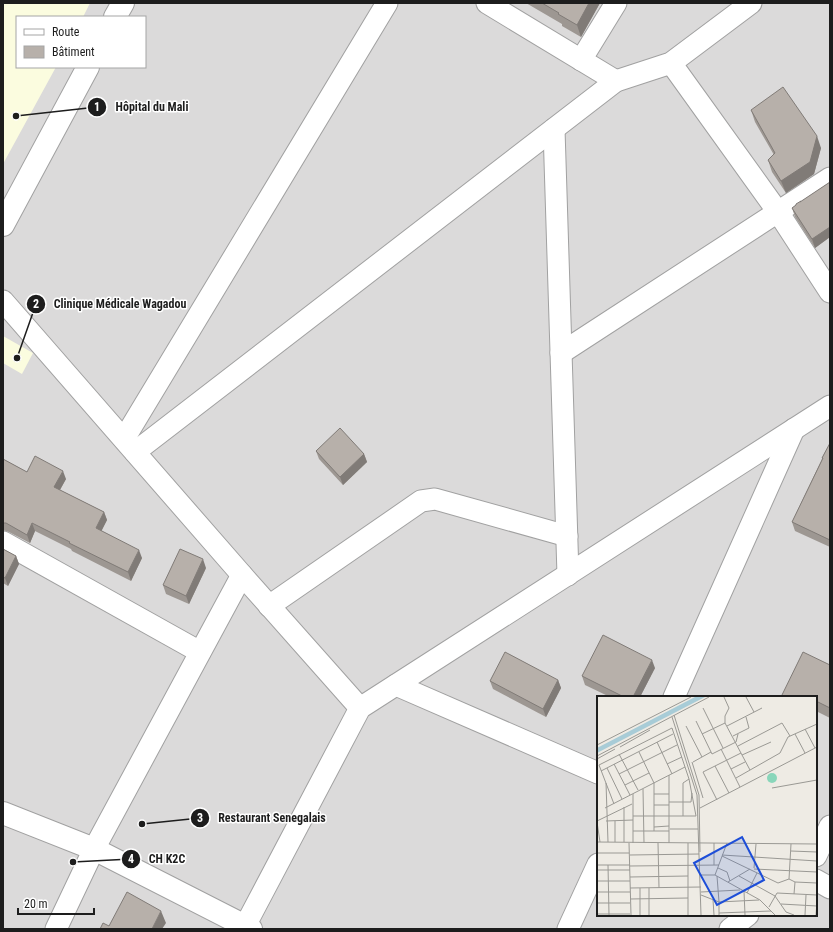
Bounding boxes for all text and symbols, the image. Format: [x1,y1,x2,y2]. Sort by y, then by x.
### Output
legend [16,16,146,68]
text: Route [52,25,80,39]
text: Bâtiment [52,45,95,59]
callout: Hôpital du Mali [87,95,196,119]
text: 1 [94,100,100,114]
text: Hôpital du Mali [116,100,188,114]
callout: Clinique Médicale Wagadou [26,292,194,316]
text: 2 [33,297,39,311]
text: Clinique Médicale Wagadou [54,297,186,311]
inset map [597,696,817,916]
callout: Restaurant Senegalais [190,806,334,830]
text: 3 [197,811,203,825]
text: Restaurant Senegalais [218,811,326,825]
callout: CH K2C [121,847,193,871]
text: 4 [128,852,134,866]
text: CH K2C [149,852,185,866]
scale bar [18,890,94,916]
text: 20 m [24,897,48,911]

